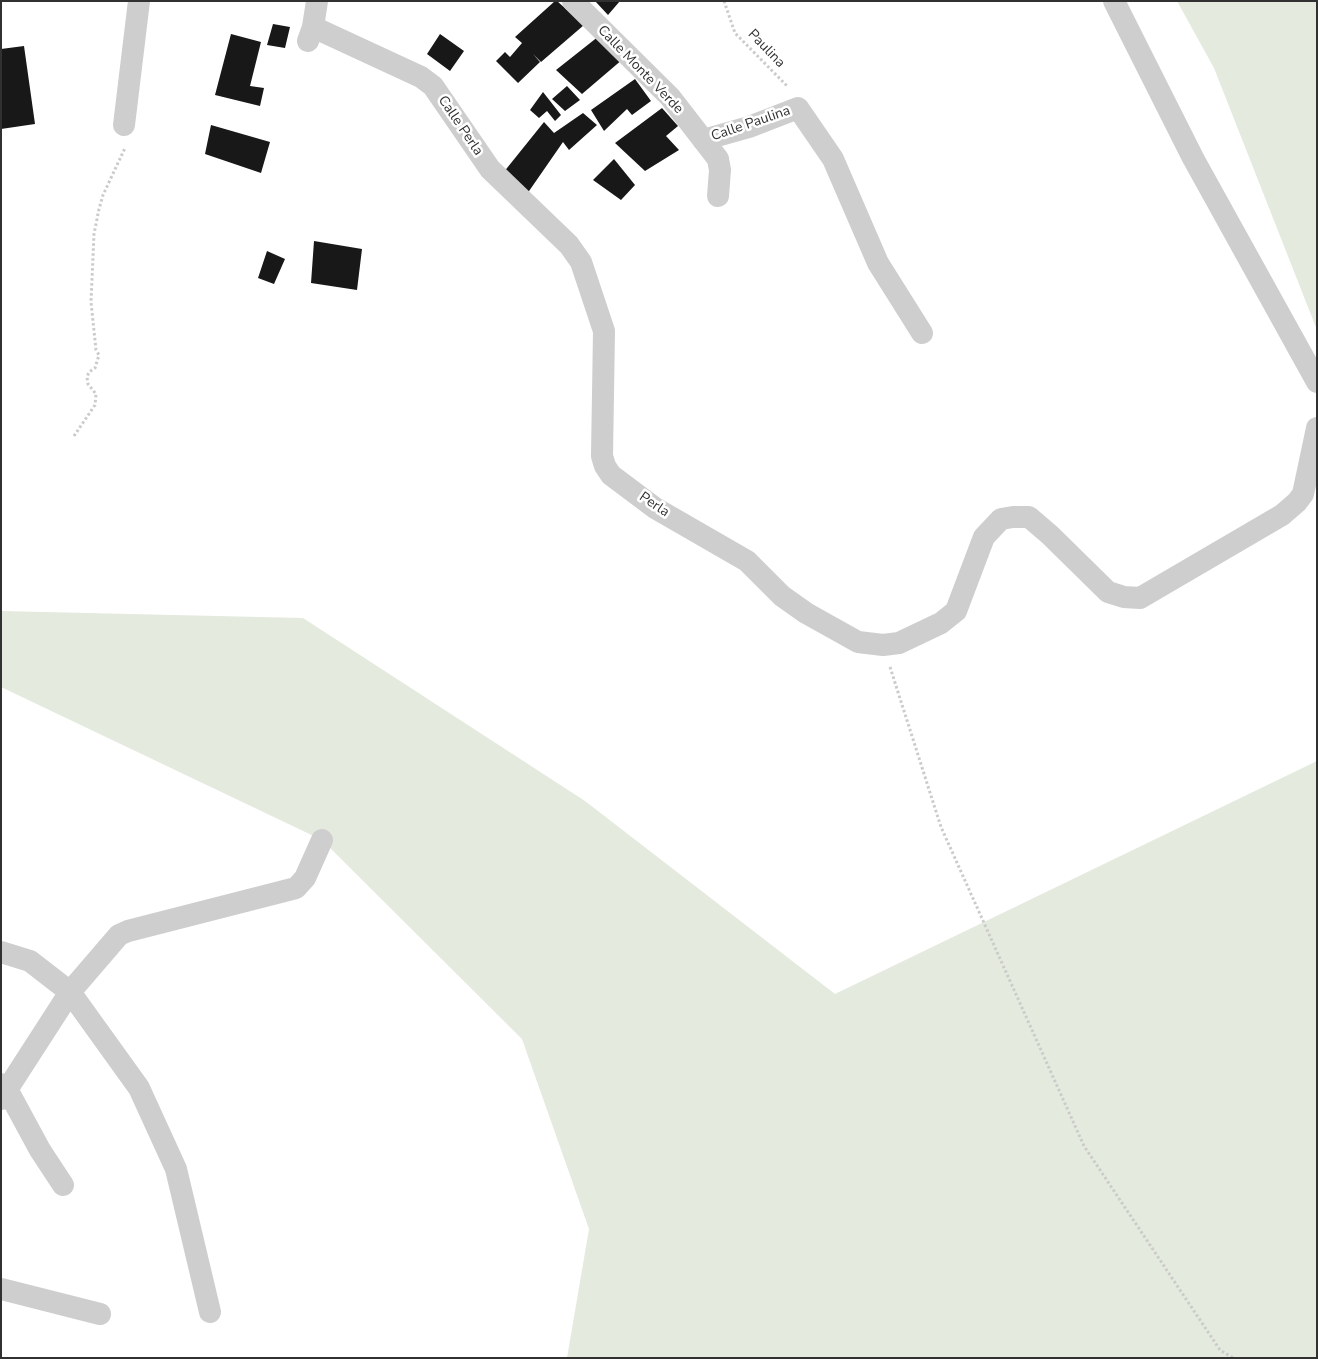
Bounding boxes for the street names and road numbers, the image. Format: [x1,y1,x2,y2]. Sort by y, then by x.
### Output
street label: Calle Monte Verde [594,22,686,118]
street label: Paulina [744,26,788,72]
street label: Calle Perla [434,93,486,159]
street label: Calle Paulina [709,103,793,145]
street label: Perla [636,489,672,521]

